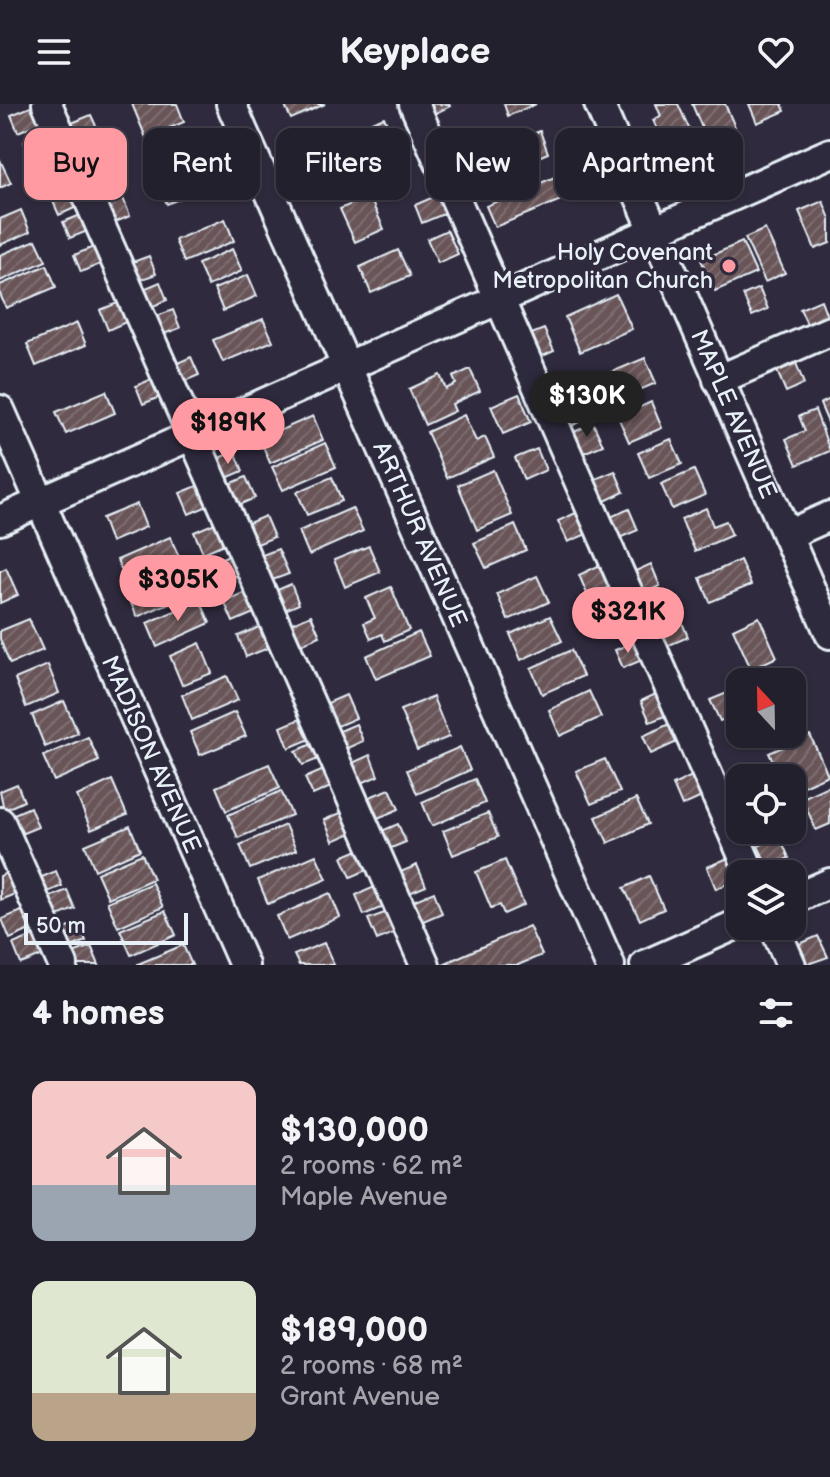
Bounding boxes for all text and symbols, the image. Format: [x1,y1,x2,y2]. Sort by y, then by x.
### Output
icon: menu [32,30,76,74]
icon: heart [754,30,798,74]
text: Keyplace [340,31,490,74]
chip: Buy [24,128,127,200]
chip: Rent [143,128,260,200]
chip: Filters [276,128,410,200]
chip: New [426,128,539,200]
chip: Apartment [555,128,743,200]
place label: Holy Covenant Metropolitan Church [492,238,714,295]
marker: Holy Covenant Metropolitan Church [720,257,738,275]
street label: MAPLE AVENUE [685,325,784,503]
pin: $130K [531,371,643,439]
text: $130K [548,381,626,412]
pin: $189K [172,398,284,466]
text: $189K [190,408,266,439]
street label: ARTHUR AVENUE [367,437,474,631]
pin: $305K [122,555,234,623]
text: $305K [137,565,219,596]
pin: $321K [572,587,684,655]
text: $321K [590,597,666,628]
street label: MADISON AVENUE [95,651,207,857]
north arrow [726,668,806,748]
map controls [726,668,806,940]
button: locate [726,764,806,844]
button: layers [726,860,806,940]
scale bar [24,909,188,945]
text: 50 m [36,913,86,940]
icon: filters [754,991,798,1035]
text: 4 homes [32,993,164,1034]
text: $130,000 [280,1110,429,1151]
icon: home [96,1113,192,1209]
text: 2 rooms · 62 m² [280,1151,463,1182]
text: Maple Avenue [280,1182,448,1213]
text: $189,000 [280,1310,428,1351]
icon: home [96,1313,192,1409]
text: 2 rooms · 68 m² [280,1351,463,1382]
text: Grant Avenue [280,1382,440,1413]

